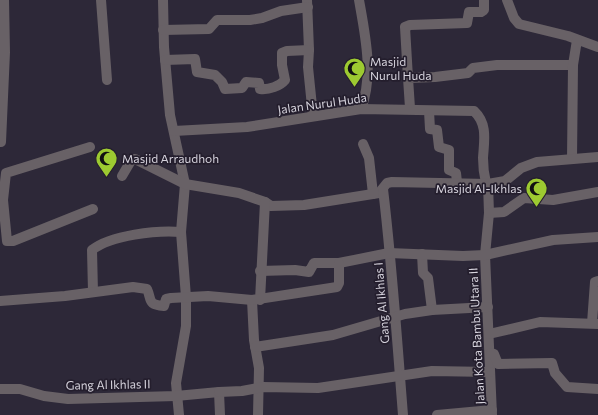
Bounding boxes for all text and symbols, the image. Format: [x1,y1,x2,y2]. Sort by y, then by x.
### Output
place label: Masjid Nurul Huda [370,54,432,82]
mosque icon: Masjid Nurul Huda [342,55,368,88]
street label: Jalan Nurul Huda [277,90,368,117]
mosque icon: Masjid Arraudhoh [94,145,120,178]
place label: Masjid Arraudhoh [122,151,219,165]
mosque icon: Masjid Al-Ikhlas [524,175,550,208]
place label: Masjid Al-Ikhlas [436,181,522,195]
street label: Gang Al Ikhlas I [370,262,392,344]
street label: Jalan Kota Bambu Utara II [465,267,488,405]
street label: Gang Al Ikhlas II [65,376,151,392]

